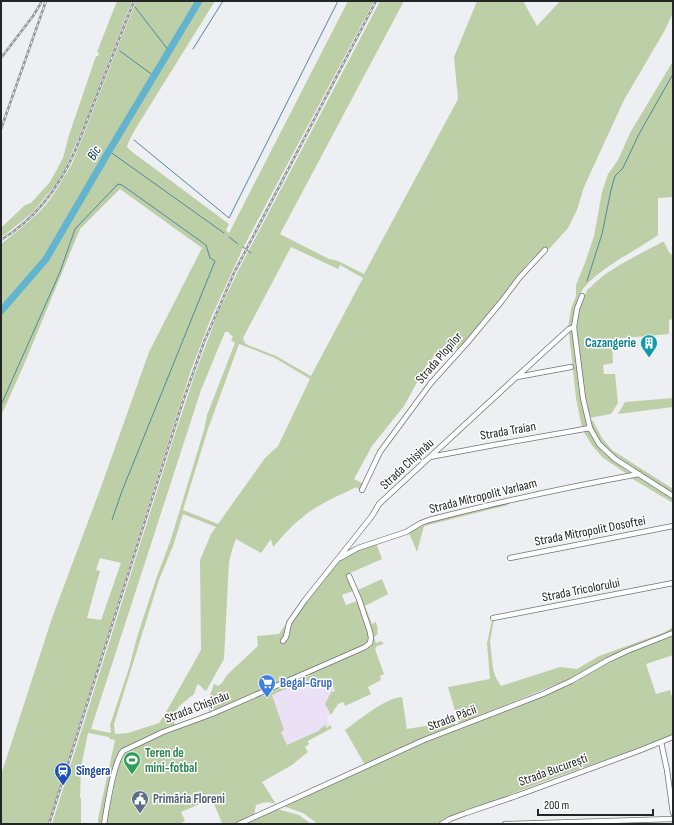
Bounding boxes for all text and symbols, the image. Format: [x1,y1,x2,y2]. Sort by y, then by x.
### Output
water label: Bîc [83,142,105,163]
street label: Strada Plopilor [412,329,466,387]
building icon: Cazangerie [639,333,659,358]
place label: Cazangerie [585,335,636,351]
street label: Strada Traian [479,418,537,444]
street label: Strada Chișinău [377,435,437,493]
street label: Strada Mitropolit Varlaam [427,475,539,517]
street label: Strada Mitropolit Dosoftei [533,512,647,550]
street label: Strada Tricolorului [541,575,621,605]
supermarket icon: Begal-Grup [257,673,277,698]
place label: Begal-Grup [280,675,333,691]
street label: Strada Chișinău [162,687,232,727]
street label: Strada Păcii [425,701,479,735]
place label: Teren de mini-fotbal [145,745,197,776]
sports icon: Teren de mini-fotbal [122,750,142,775]
street label: Strada București [516,750,590,790]
station icon: Sîngera [53,761,73,786]
place label: Sîngera [76,763,110,779]
public building icon: Primăria Floreni [130,789,150,814]
place label: Primăria Floreni [153,791,225,807]
scale bar [538,791,653,817]
text: 200 m [544,798,570,813]

